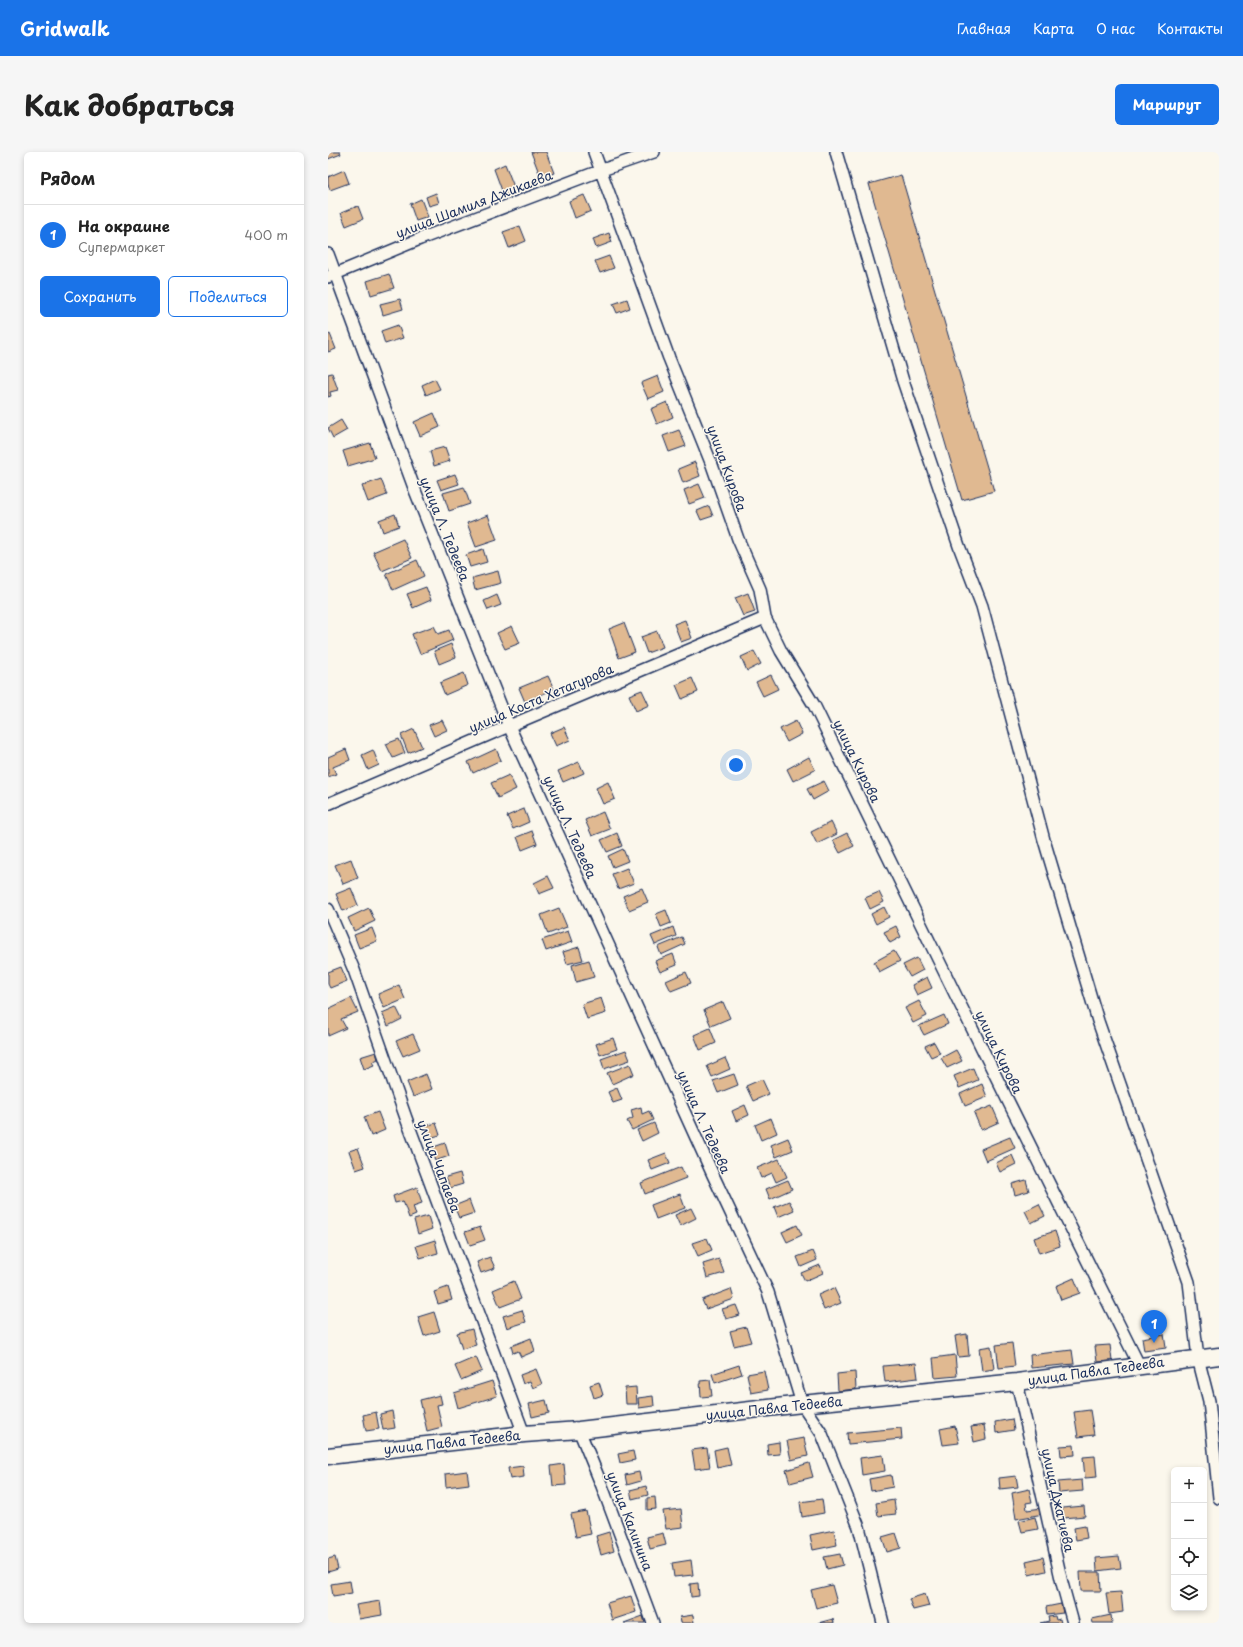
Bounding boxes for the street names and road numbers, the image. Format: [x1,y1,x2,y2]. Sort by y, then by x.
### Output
street label: улица Шамиля Джикаева [393,165,556,242]
street label: улица Кирова [703,422,752,514]
street label: улица Л. Тедеева [416,474,475,585]
street label: улица Коста Хетагурова [466,658,617,737]
street label: улица Кирова [829,716,886,806]
street label: улица Л. Тедеева [539,772,602,882]
street label: улица Кирова [971,1007,1028,1097]
street label: улица Л. Тедеева [673,1067,736,1177]
street label: улица Чапаева [413,1117,466,1216]
street label: улица Павла Тедеева [1027,1351,1166,1389]
street label: улица Павла Тедеева [705,1391,844,1424]
street label: улица Павла Тедеева [383,1425,522,1458]
street label: улица Джатиева [1037,1446,1080,1555]
street label: улица Калинина [603,1468,658,1574]

